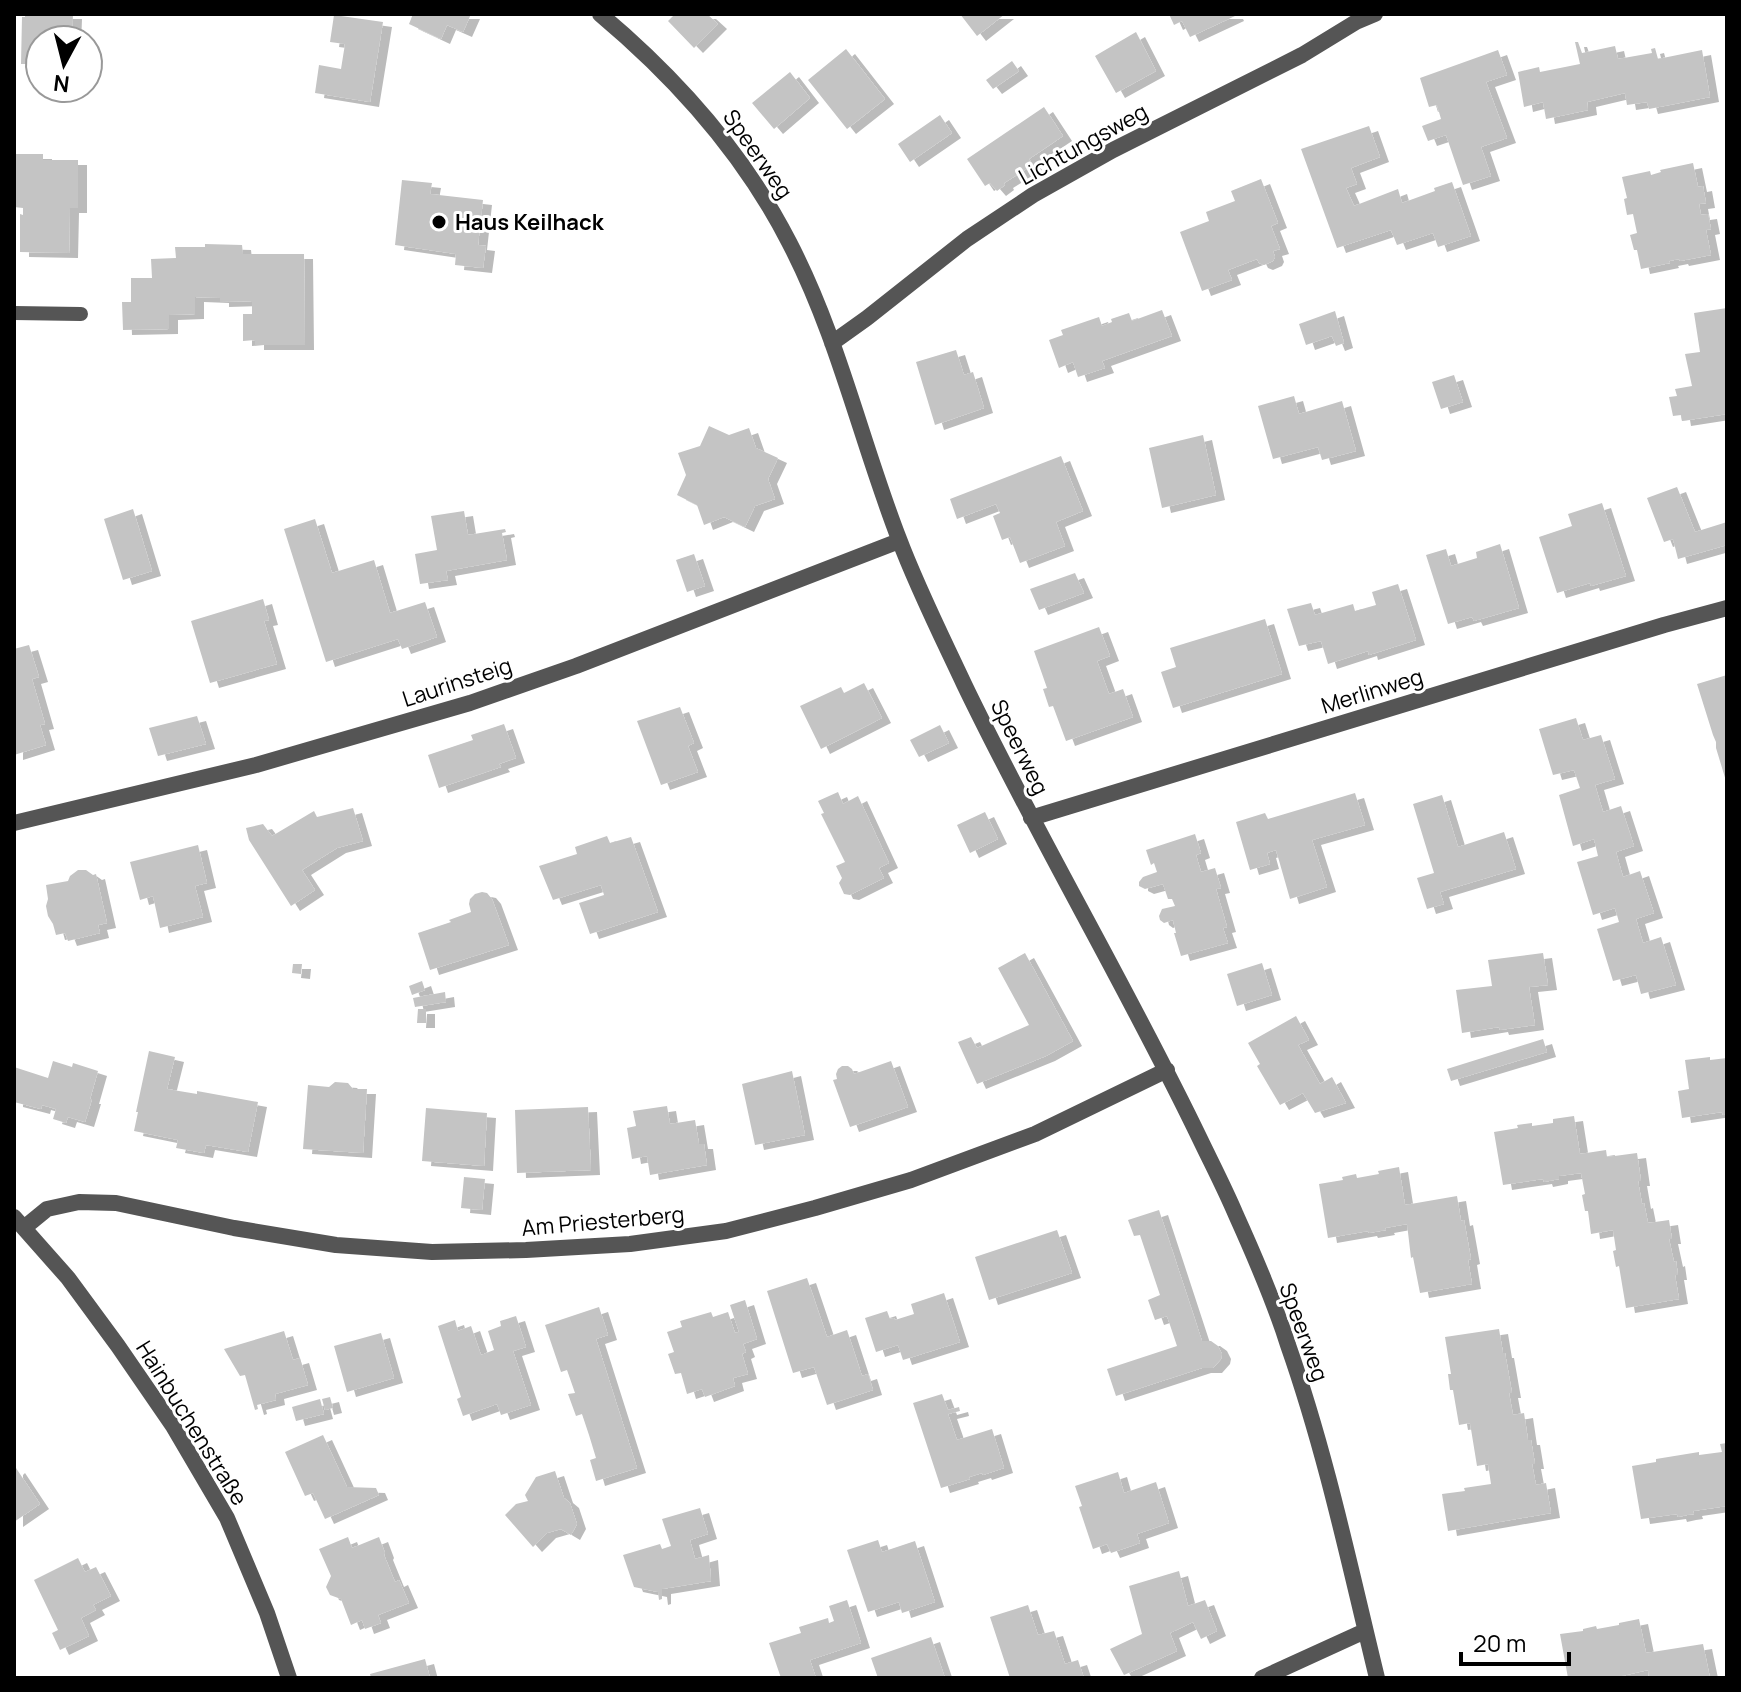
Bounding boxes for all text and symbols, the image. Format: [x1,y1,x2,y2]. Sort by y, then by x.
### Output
north arrow [24,24,104,104]
text: N [52,68,71,100]
street label: Lichtungsweg [1013,96,1153,192]
street label: Speerweg [716,103,800,205]
place label: Haus Keilhack [455,207,605,237]
marker: Haus Keilhack [430,213,448,231]
street label: Laurinsteig [398,650,516,714]
street label: Merlinweg [1317,661,1427,721]
street label: Speerweg [984,694,1056,800]
street label: Am Priesterberg [520,1199,686,1243]
street label: Speerweg [1272,1279,1336,1385]
street label: Hainbuchenstraße [129,1335,255,1511]
scale bar [1461,1616,1569,1666]
text: 20 m [1473,1626,1526,1659]

